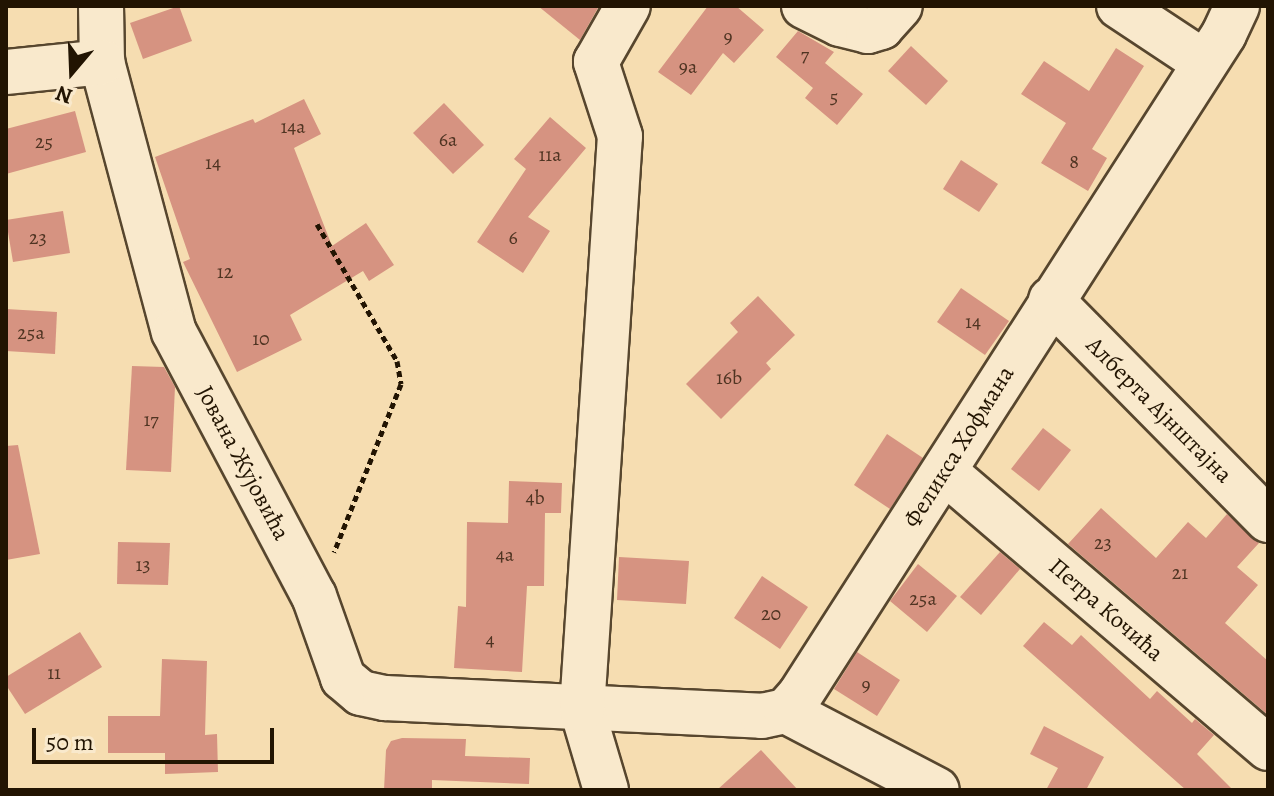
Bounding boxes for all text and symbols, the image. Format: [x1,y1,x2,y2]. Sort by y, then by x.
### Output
house number: 9 [723,24,733,48]
north arrow [32,32,112,112]
house number: 7 [801,42,809,66]
house number: 9a [679,54,697,78]
text: N [52,78,77,111]
house number: 5 [830,84,838,108]
house number: 14a [280,114,306,138]
house number: 6a [439,127,457,151]
house number: 25 [35,129,53,153]
house number: 11a [539,142,561,166]
house number: 8 [1069,149,1079,173]
house number: 14 [205,150,221,174]
house number: 23 [29,225,47,249]
house number: 6 [508,225,518,249]
house number: 12 [217,259,233,283]
house number: 14 [965,309,981,333]
house number: 25a [17,320,45,344]
house number: 10 [252,326,270,350]
street label: Алберта Ајнштајна [1080,331,1238,489]
street label: Феликса Хофмана [898,361,1020,533]
house number: 16b [716,365,742,389]
street label: Јована Жујовића [190,381,296,545]
house number: 17 [143,407,159,431]
house number: 4b [525,485,545,509]
house number: 23 [1094,530,1112,554]
house number: 4a [496,542,514,566]
house number: 13 [135,552,151,576]
street label: Петра Кочића [1043,552,1169,668]
house number: 21 [1172,560,1188,584]
house number: 25a [909,586,937,610]
house number: 20 [761,601,781,625]
house number: 4 [485,627,495,651]
house number: 11 [47,660,61,684]
house number: 9 [861,672,871,696]
scale bar [36,712,278,762]
text: 50 m [46,726,94,758]

